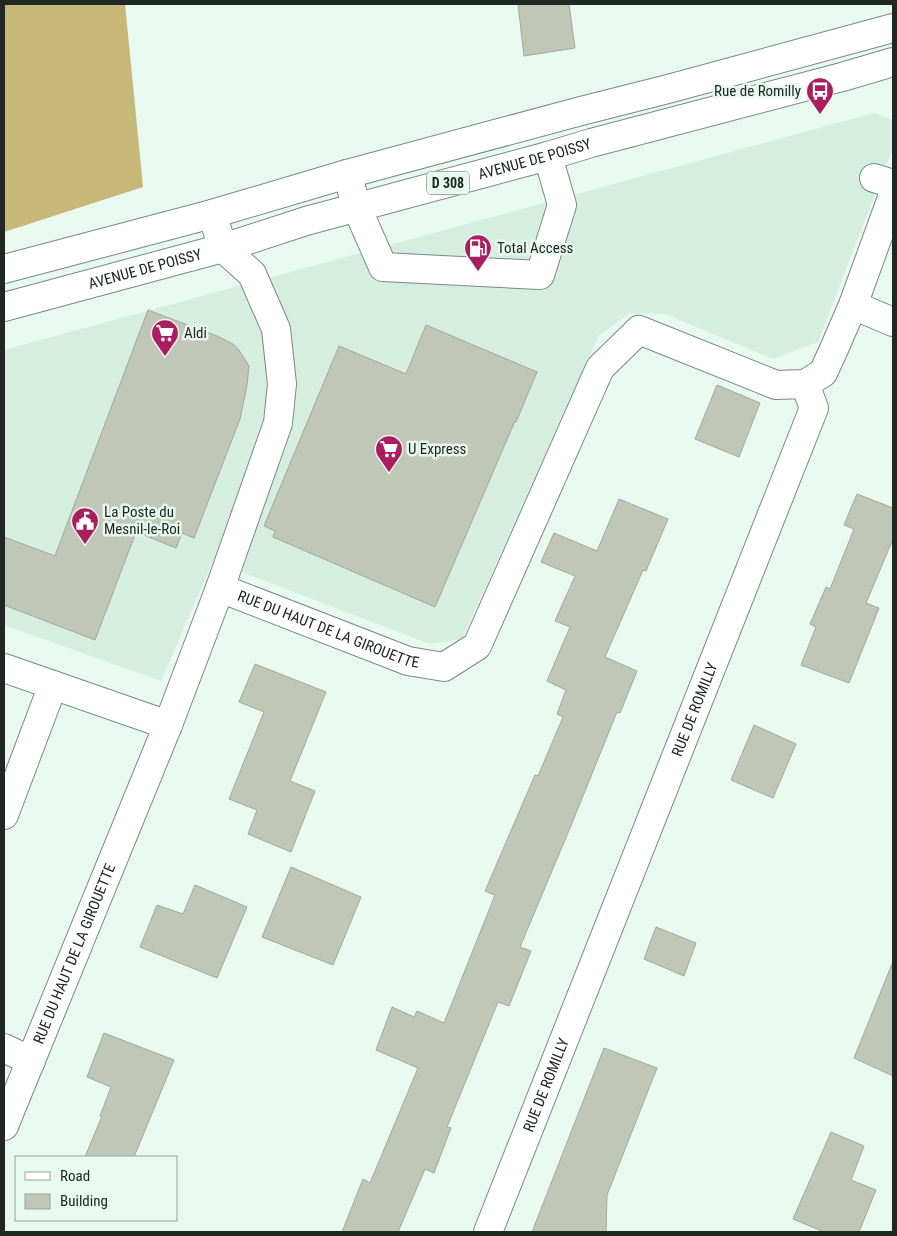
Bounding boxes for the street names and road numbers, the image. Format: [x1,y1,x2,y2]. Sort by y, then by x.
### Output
street label: AVENUE DE POISSY [476,134,593,183]
road number: D 308 [427,172,469,194]
street label: AVENUE DE POISSY [86,245,204,293]
street label: RUE DU HAUT DE LA GIROUETTE [235,587,420,672]
street label: RUE DE ROMILLY [668,660,721,759]
street label: RUE DU HAUT DE LA GIROUETTE [30,861,119,1047]
street label: RUE DE ROMILLY [519,1035,573,1135]

